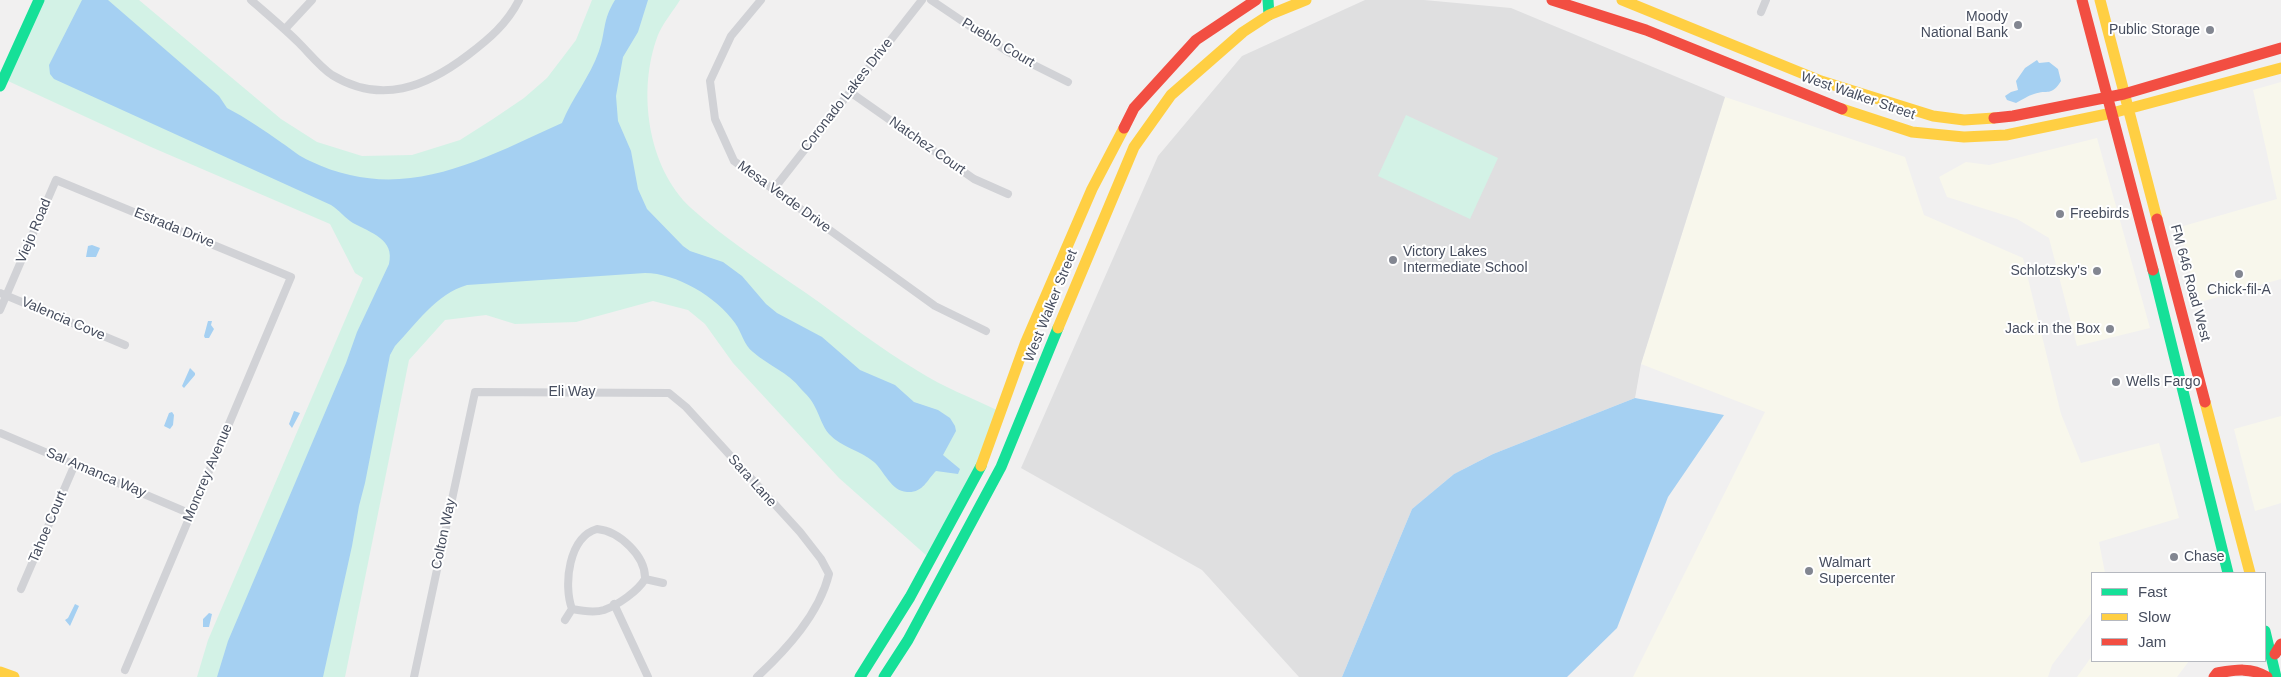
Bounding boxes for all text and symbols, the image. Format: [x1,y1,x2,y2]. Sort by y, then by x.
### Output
place label: Moody National Bank [1921,9,2008,41]
street label: Pueblo Court [959,15,1037,71]
marker: Moody National Bank [2012,19,2024,31]
place label: Public Storage [2109,22,2200,38]
marker: Public Storage [2204,24,2216,36]
street label: Coronado Lakes Drive [798,35,896,155]
street label: West Walker Street [1799,69,1917,123]
street label: Natchez Court [886,113,968,179]
street label: Mesa Verde Drive [734,158,834,236]
street label: Viejo Road [13,196,55,266]
street label: Estrada Drive [132,204,216,252]
place label: Freebirds [2070,206,2129,222]
marker: Freebirds [2054,208,2066,220]
street label: FM 646 Road West [2166,223,2214,343]
place label: Victory Lakes Intermediate School [1403,244,1528,276]
street label: West Walker Street [1021,247,1081,365]
marker: Victory Lakes Intermediate School [1387,254,1399,266]
place label: Schlotzsky's [2010,263,2087,279]
marker: Schlotzsky's [2091,265,2103,277]
marker: Chick-fil-A [2233,268,2245,280]
place label: Chick-fil-A [2207,282,2271,298]
street label: Valencia Cove [19,294,107,344]
place label: Jack in the Box [2005,321,2100,337]
marker: Jack in the Box [2104,323,2116,335]
place label: Wells Fargo [2126,374,2200,390]
marker: Wells Fargo [2110,376,2122,388]
street label: Eli Way [549,384,595,400]
street label: Moncrey Avenue [180,421,236,525]
street label: Sal Amanca Way [44,444,148,502]
street label: Sara Lane [724,451,780,511]
street label: Tahoe Court [25,489,71,565]
street label: Colton Way [428,497,460,571]
place label: Chase [2184,549,2224,565]
marker: Chase [2168,551,2180,563]
place label: Walmart Supercenter [1819,555,1895,588]
marker: Walmart Supercenter [1803,565,1815,577]
legend [2091,572,2266,662]
text: Fast [2138,583,2167,600]
text: Slow [2138,608,2171,625]
text: Jam [2138,633,2166,650]

